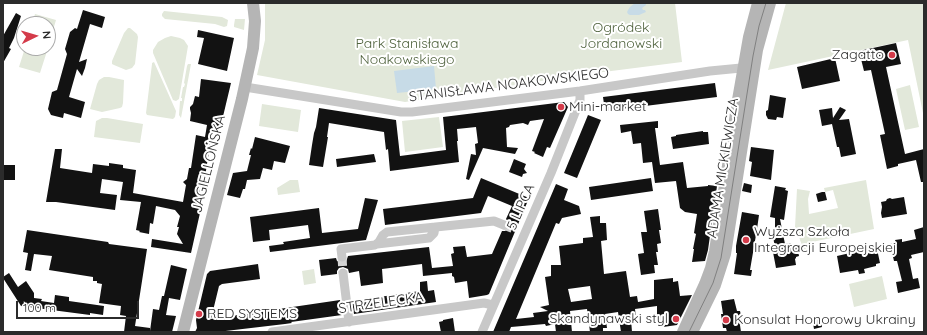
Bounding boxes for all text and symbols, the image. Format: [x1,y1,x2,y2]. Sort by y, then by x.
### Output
north arrow [16,16,56,56]
park label: Ogródek Jordanowski [580,20,662,52]
text: N [40,30,54,40]
park label: Park Stanisława Noakowskiego [356,36,458,68]
place label: Zagatto [831,47,884,63]
marker: Zagatto [887,50,897,60]
street label: STANISŁAWA NOAKOWSKIEGO [408,64,610,106]
street label: ADAMA MICKIEWICZA [704,97,742,239]
place label: Mini-market [569,99,647,115]
marker: Mini-market [556,102,566,112]
street label: JAGIELLOŃSKA [189,113,229,215]
street label: 5 LIPCA [503,181,539,233]
place label: Wyższa Szkoła Integracji Europejskiej [754,224,897,256]
marker: Wyższa Szkoła Integracji Europejskiej [741,235,751,245]
street label: STRZELECKA [337,289,425,317]
scale bar [18,293,141,319]
text: 100 m [23,300,56,315]
place label: RED SYSTEMS [207,306,297,322]
marker: RED SYSTEMS [194,309,204,319]
place label: Skandynawski styl [549,311,668,327]
place label: Konsulat Honorowy Ukrainy [734,312,916,328]
marker: Skandynawski styl [671,314,681,324]
marker: Konsulat Honorowy Ukrainy [721,315,731,325]

